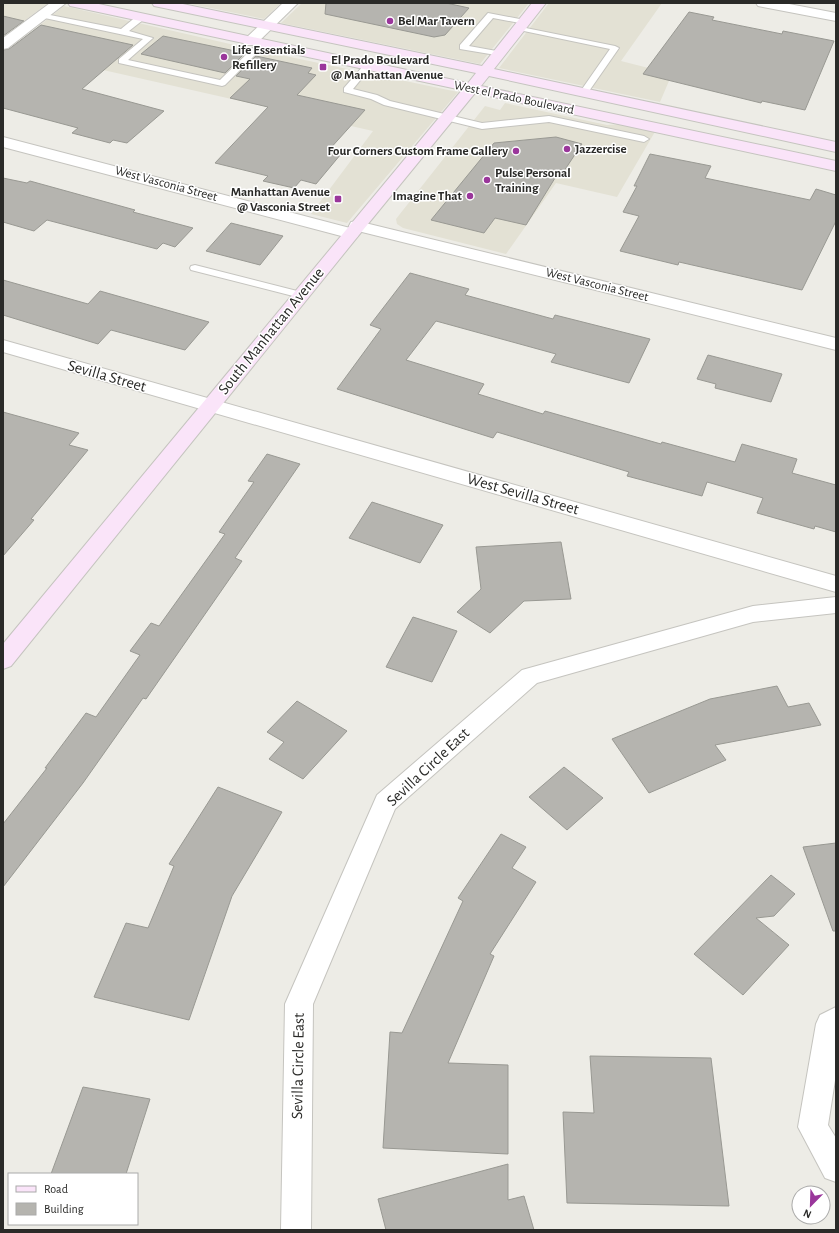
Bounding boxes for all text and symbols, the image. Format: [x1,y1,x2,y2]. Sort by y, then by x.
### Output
place label: Bel Mar Tavern [398,15,475,28]
marker: Bel Mar Tavern [385,16,395,26]
place label: Life Essentials Refillery [232,44,305,72]
marker: Life Essentials Refillery [219,52,229,62]
place label: El Prado Boulevard @ Manhattan Avenue [331,54,443,82]
marker: El Prado Boulevard @ Manhattan Avenue [318,62,328,72]
street label: West el Prado Boulevard [453,79,576,117]
place label: Jazzercise [575,143,627,156]
marker: Jazzercise [562,144,572,154]
place label: Four Corners Custom Frame Gallery [327,145,508,158]
marker: Four Corners Custom Frame Gallery [511,146,521,156]
street label: West Vasconia Street [113,164,219,204]
place label: Pulse Personal Training [495,167,571,195]
marker: Pulse Personal Training [482,175,492,185]
place label: Manhattan Avenue @ Vasconia Street [231,186,331,214]
place label: Imagine That [392,190,463,203]
marker: Imagine That [465,191,475,201]
marker: Manhattan Avenue @ Vasconia Street [333,194,343,204]
street label: South Manhattan Avenue [215,265,327,397]
street label: West Vasconia Street [544,266,650,304]
street label: Sevilla Street [66,357,148,395]
street label: West Sevilla Street [465,470,581,518]
street label: Sevilla Circle East [384,725,472,809]
street label: Sevilla Circle East [289,1013,307,1119]
legend [8,1173,138,1225]
text: Road [44,1183,68,1195]
north arrow [791,1185,831,1225]
text: Building [44,1203,84,1215]
text: N [802,1207,813,1220]

